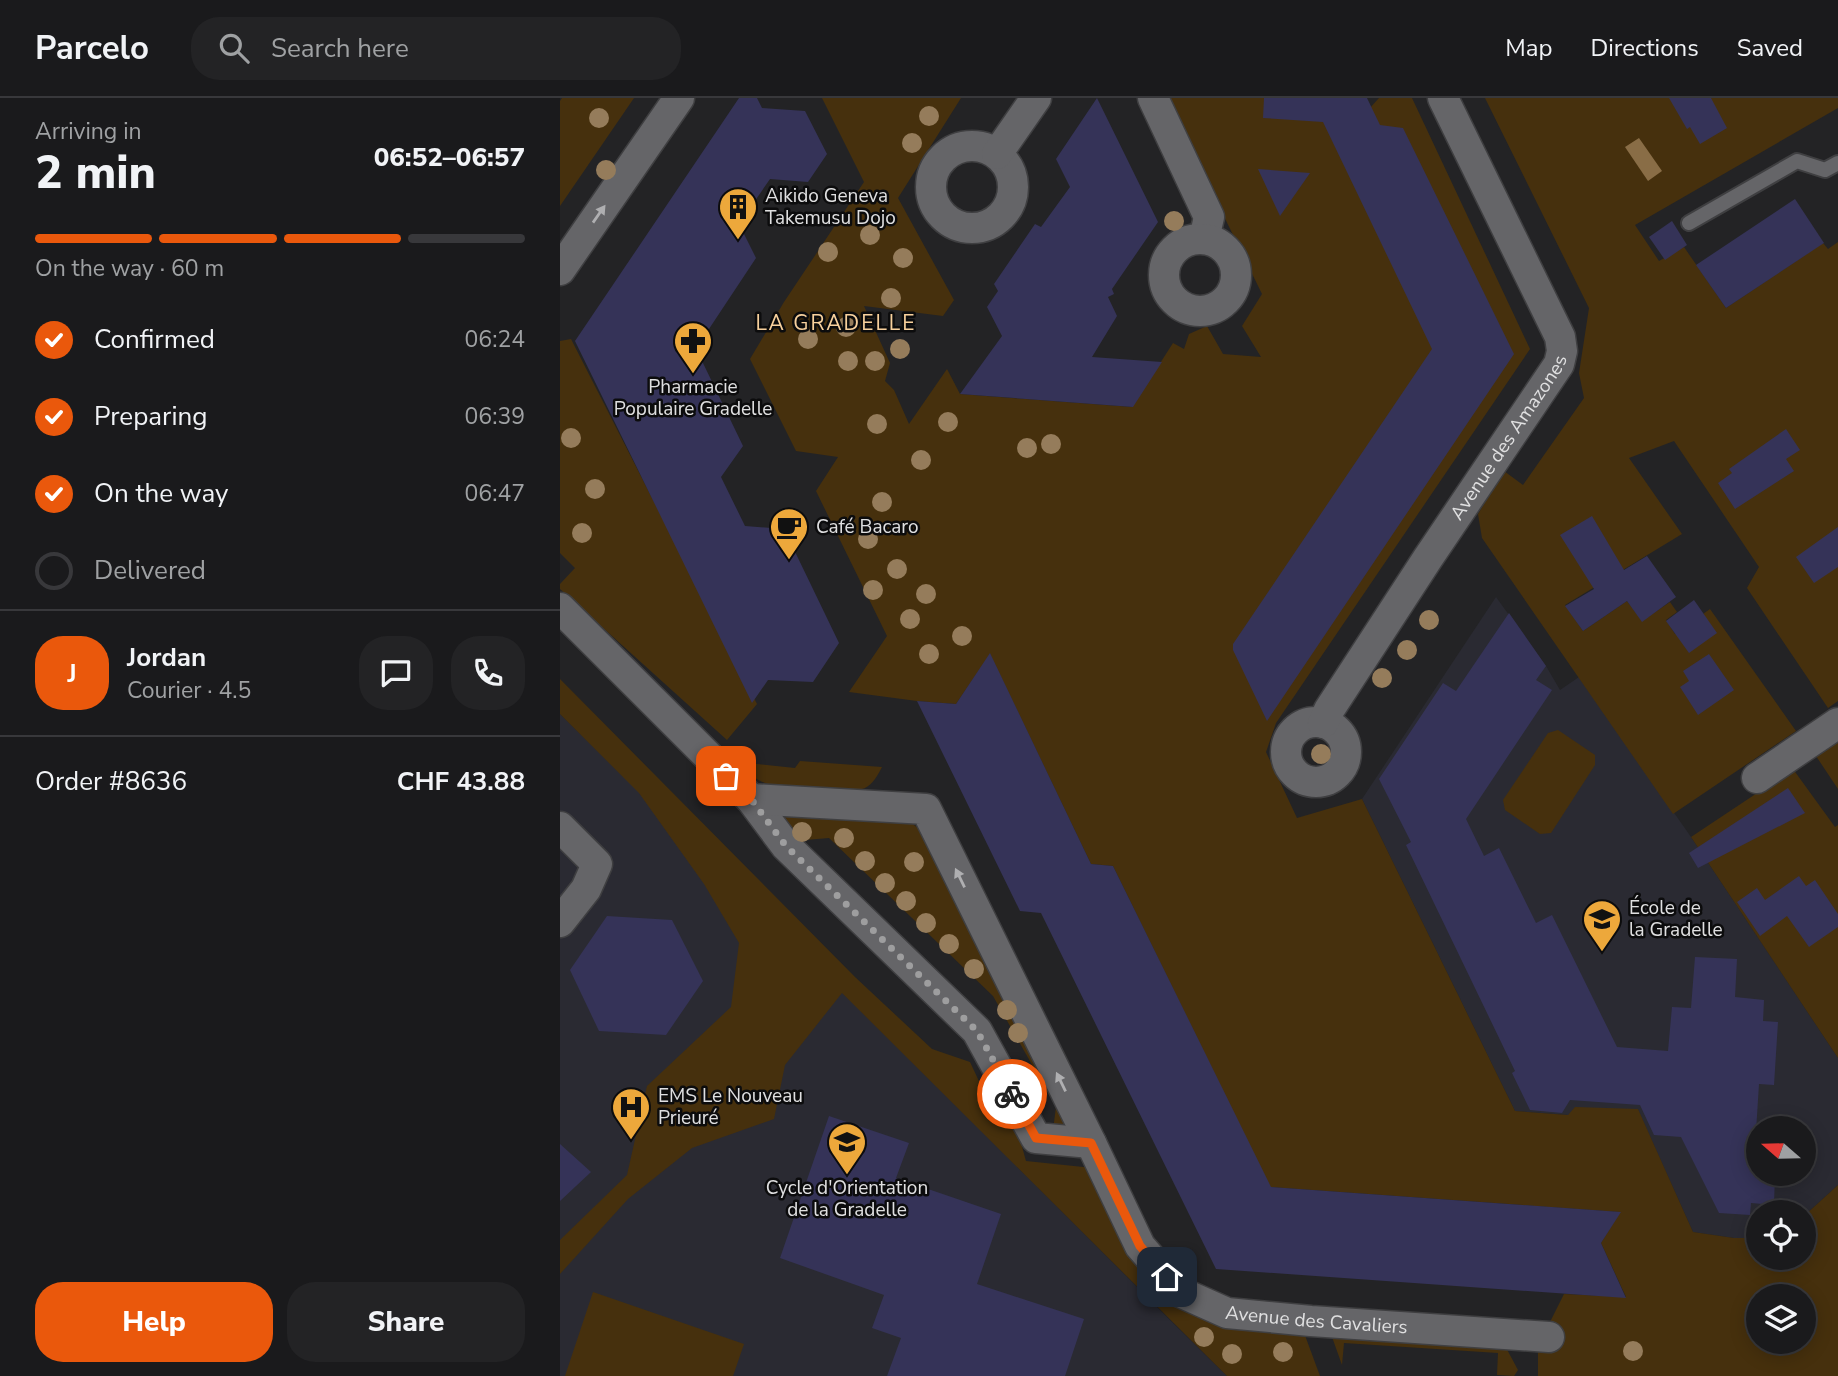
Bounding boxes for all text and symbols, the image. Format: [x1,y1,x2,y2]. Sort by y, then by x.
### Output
search box [191,17,681,80]
text: Parcelo [35,26,149,71]
icon: search [215,29,253,67]
text: Search here [271,31,409,66]
text: Map [1505,32,1552,64]
text: Directions [1590,32,1699,64]
text: Saved [1737,32,1803,64]
text: Arriving in [35,116,142,147]
text: 06:52–06:57 [374,140,525,175]
text: 2 min [35,141,156,204]
place label: Aikido Geneva Takemusu Dojo [765,183,896,231]
building icon: Aikido Geneva Takemusu Dojo [717,186,759,241]
one-way arrow [592,205,606,223]
text: On the way · 60 m [35,253,224,284]
district label: LA GRADELLE [756,309,916,337]
pharmacy icon: Pharmacie Populaire Gradelle [672,320,714,375]
icon: check [35,321,73,359]
text: Confirmed [94,322,215,357]
text: 06:24 [465,324,525,355]
street label: Avenue des Amazones [1444,353,1574,525]
place label: Pharmacie Populaire Gradelle [614,374,772,422]
icon: check [35,398,73,436]
text: Preparing [94,399,207,434]
text: 06:39 [465,401,525,432]
icon: check [35,475,73,513]
text: On the way [94,476,228,511]
text: 06:47 [465,478,525,509]
cafe icon: Café Bacaro [768,506,810,561]
place label: Café Bacaro [816,514,919,540]
text: Delivered [94,553,206,588]
button: chat [359,636,433,710]
button: phone [451,636,525,710]
text: Jordan [127,640,206,675]
text: J [67,656,77,691]
text: Courier · 4.5 [127,675,251,706]
pin [696,746,756,806]
icon: bag [707,757,745,795]
text: Order #8636 [35,764,187,799]
text: CHF 43.88 [397,764,525,799]
one-way arrow [954,868,965,888]
place label: École de la Gradelle [1629,895,1723,943]
school or university icon: École de la Gradelle [1581,898,1623,953]
courier [977,1059,1047,1129]
one-way arrow [1055,1072,1066,1092]
icon: bike [993,1075,1031,1113]
place label: EMS Le Nouveau Prieuré [658,1083,803,1131]
hospital icon: EMS Le Nouveau Prieuré [610,1086,652,1141]
north arrow [1746,1116,1816,1186]
map controls [1746,1116,1816,1354]
school or university icon: Cycle d'Orientation de la Gradelle [826,1121,868,1176]
place label: Cycle d'Orientation de la Gradelle [766,1175,928,1223]
button: locate [1746,1200,1816,1270]
pin [1137,1247,1197,1307]
icon: home [1148,1258,1186,1296]
button: Help [35,1282,273,1362]
button: Share [287,1282,525,1362]
button: layers [1746,1284,1816,1354]
street label: Avenue des Cavaliers [1224,1300,1408,1340]

